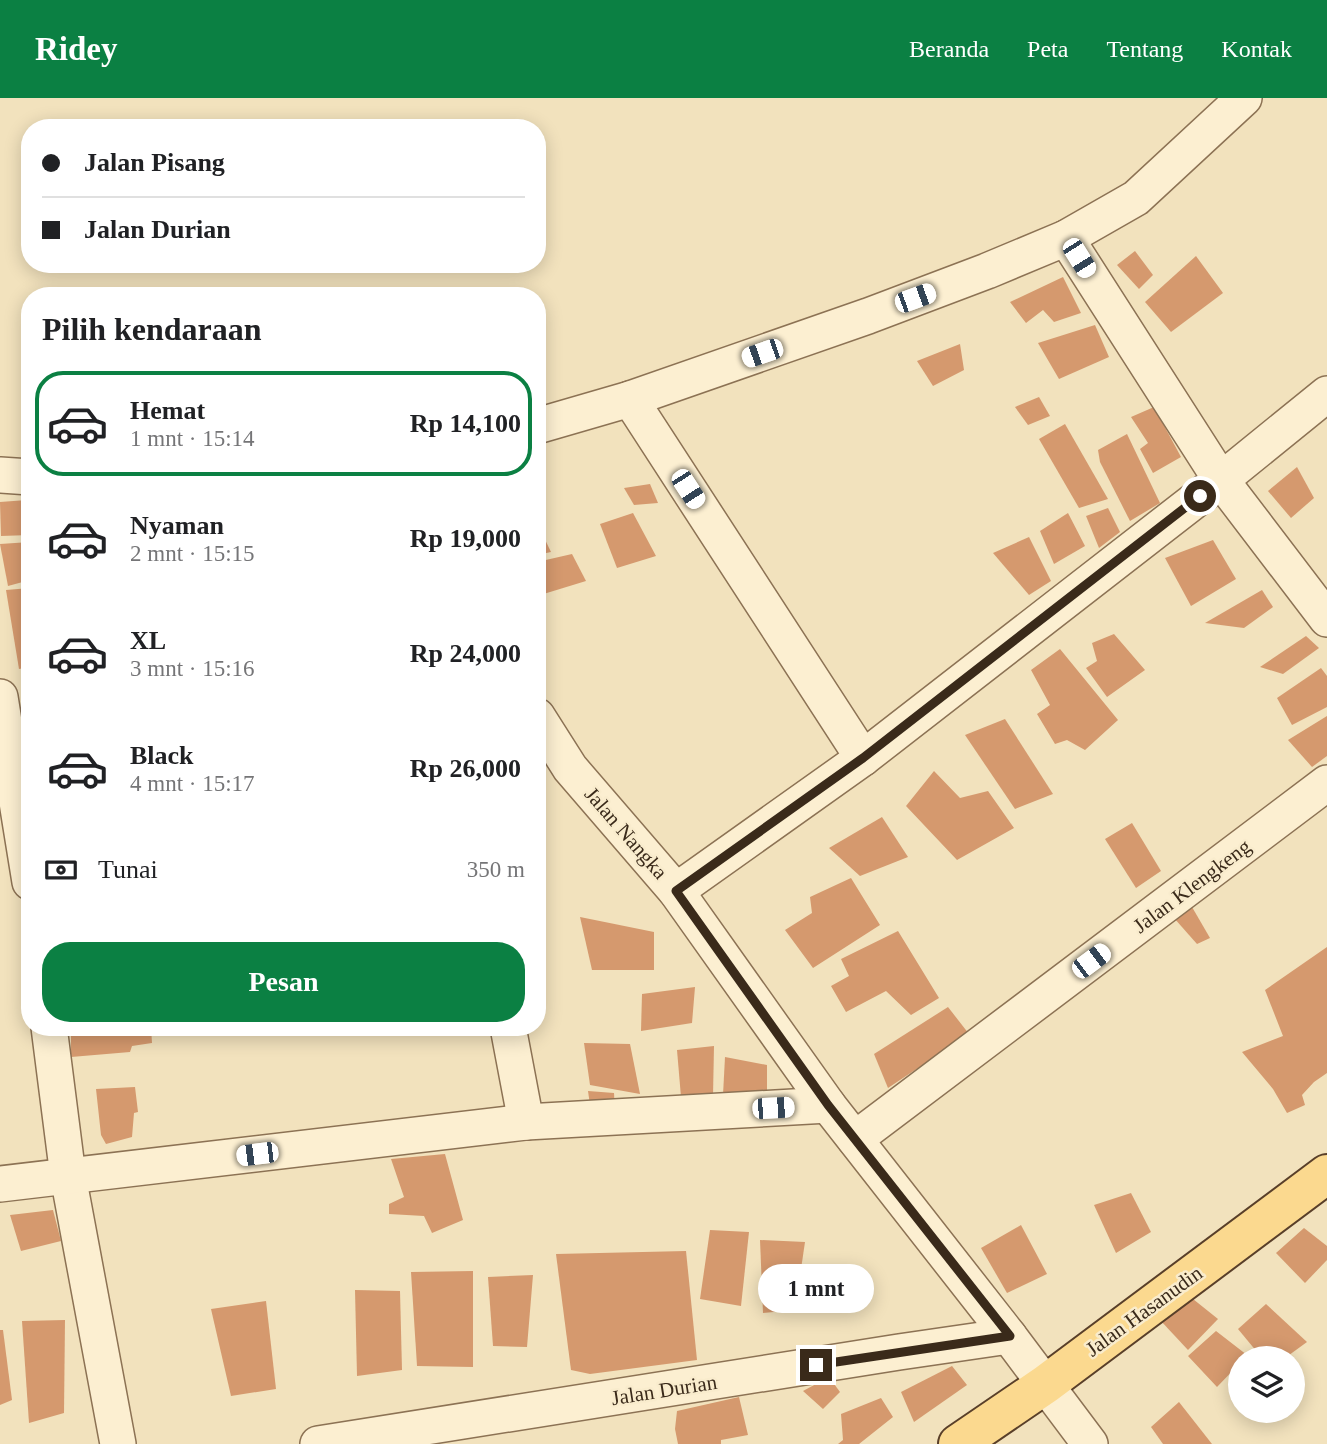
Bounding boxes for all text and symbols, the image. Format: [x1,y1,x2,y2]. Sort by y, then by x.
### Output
text: Ridey [35,31,118,67]
text: Beranda [909,36,989,62]
text: Peta [1027,36,1068,62]
text: Tentang [1106,36,1183,62]
text: Kontak [1221,36,1292,62]
text: Jalan Pisang [84,148,225,177]
text: Jalan Durian [84,215,231,244]
car [1059,235,1100,281]
car [892,281,939,315]
text: Pilih kendaraan [42,311,262,347]
car [739,336,786,370]
icon: car [46,392,109,455]
text: Hemat [130,396,205,425]
text: Rp 14,100 [410,409,521,438]
text: 1 mnt · 15:14 [130,426,255,451]
car [668,466,709,512]
route start [1184,480,1216,512]
icon: car [46,507,109,570]
text: Nyaman [130,511,224,540]
text: Rp 19,000 [410,524,521,553]
text: 2 mnt · 15:15 [130,541,255,566]
icon: car [46,622,109,685]
text: XL [130,626,166,655]
text: Rp 24,000 [410,639,521,668]
text: 3 mnt · 15:16 [130,656,255,681]
icon: car [46,737,109,800]
text: Black [130,741,194,770]
text: Rp 26,000 [410,754,521,783]
text: 4 mnt · 15:17 [130,771,255,796]
street label: Jalan Nangka [580,782,673,884]
street label: Jalan Klengkeng [1129,834,1256,938]
icon: cash [42,851,80,889]
text: Tunai [98,855,158,884]
text: 350 m [467,857,525,882]
car [1068,940,1115,982]
button: Pesan [42,942,525,1022]
car [752,1096,795,1120]
car [235,1141,280,1167]
street label: Jalan Hasanudin [1081,1260,1207,1361]
callout: 1 mnt [758,1264,874,1312]
text: 1 mnt [788,1276,844,1301]
map controls [1228,1346,1305,1423]
button: layers [1228,1346,1305,1423]
route end [800,1349,832,1381]
street label: Jalan Durian [609,1370,719,1410]

